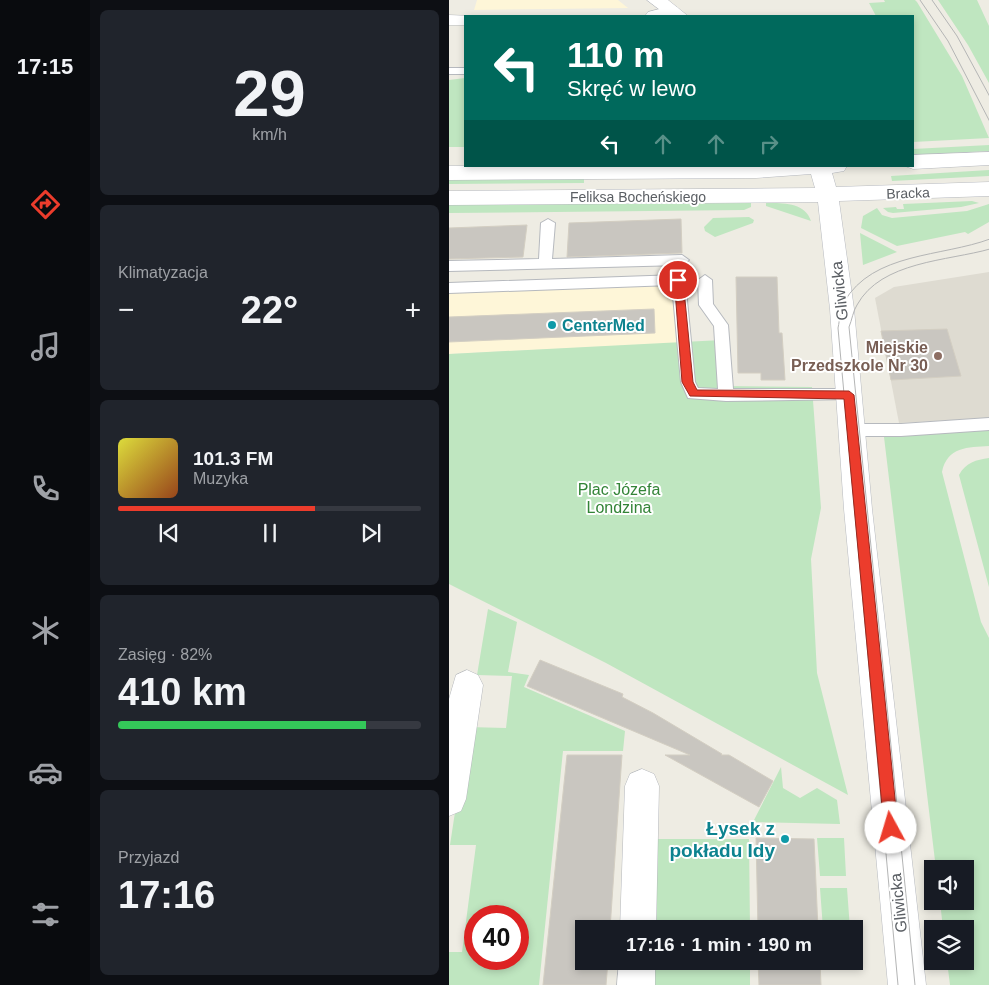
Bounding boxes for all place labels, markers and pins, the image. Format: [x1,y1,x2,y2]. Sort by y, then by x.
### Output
pin [657,259,699,301]
place label: CenterMed [562,317,645,334]
marker: CenterMed [546,319,558,331]
place label: Miejskie Przedszkole Nr 30 [791,339,928,374]
marker: Miejskie Przedszkole Nr 30 [932,350,944,362]
place label: Łysek z pokładu Idy [669,818,775,861]
marker: Łysek z pokładu Idy [779,833,791,845]

